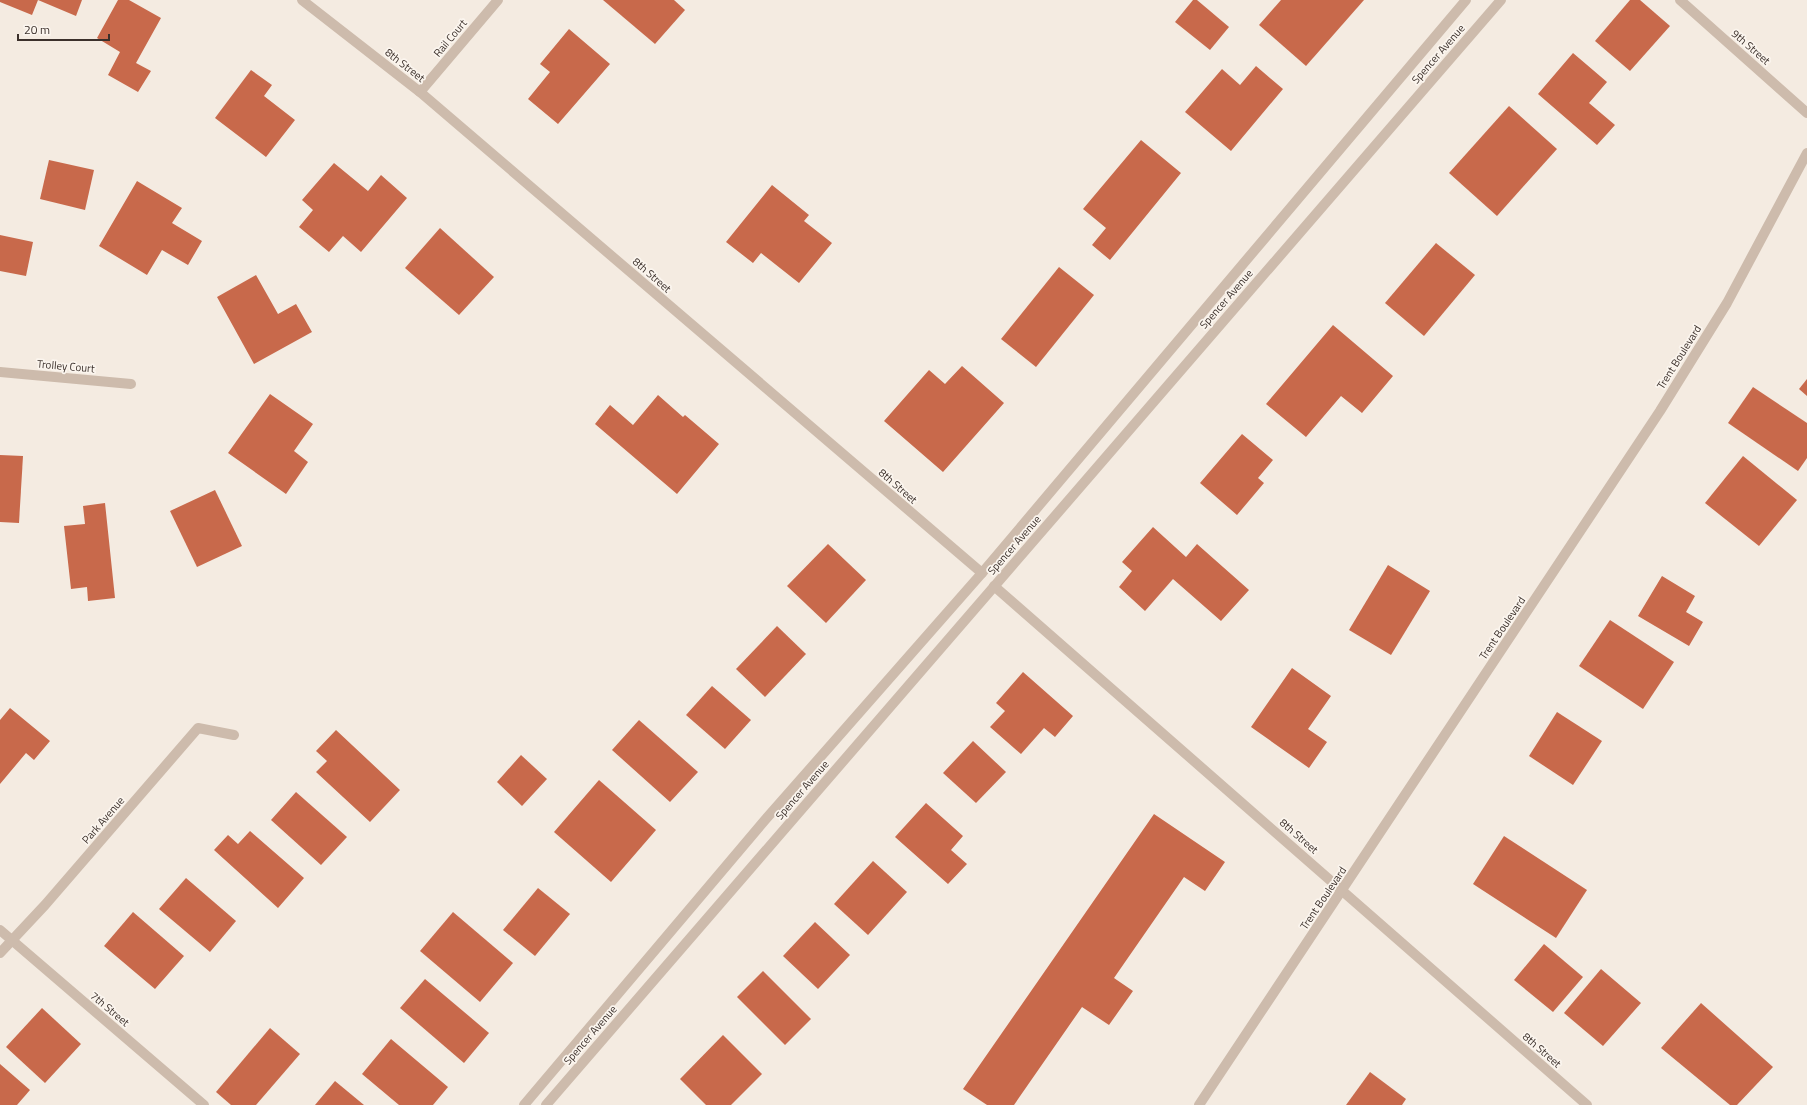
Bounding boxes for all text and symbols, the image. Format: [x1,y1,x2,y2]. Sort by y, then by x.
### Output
scale bar [18,16,109,42]
street label: Rail Court [429,16,471,60]
text: 20 m [24,20,50,39]
street label: Spencer Avenue [1408,20,1469,87]
street label: 9th Street [1728,26,1774,68]
street label: 8th Street [382,44,428,86]
street label: 8th Street [629,254,675,296]
street label: Spencer Avenue [1196,265,1257,332]
street label: Trent Boulevard [1653,322,1705,392]
street label: Trolley Court [37,356,96,377]
street label: 8th Street [875,465,921,507]
street label: Spencer Avenue [984,511,1045,578]
street label: Trent Boulevard [1475,593,1529,663]
street label: Spencer Avenue [772,756,833,823]
street label: Park Avenue [78,793,128,847]
street label: 8th Street [1276,815,1322,857]
street label: Trent Boulevard [1296,863,1350,933]
street label: 7th Street [87,988,133,1030]
street label: Spencer Avenue [560,1001,621,1068]
street label: 8th Street [1519,1029,1565,1071]

